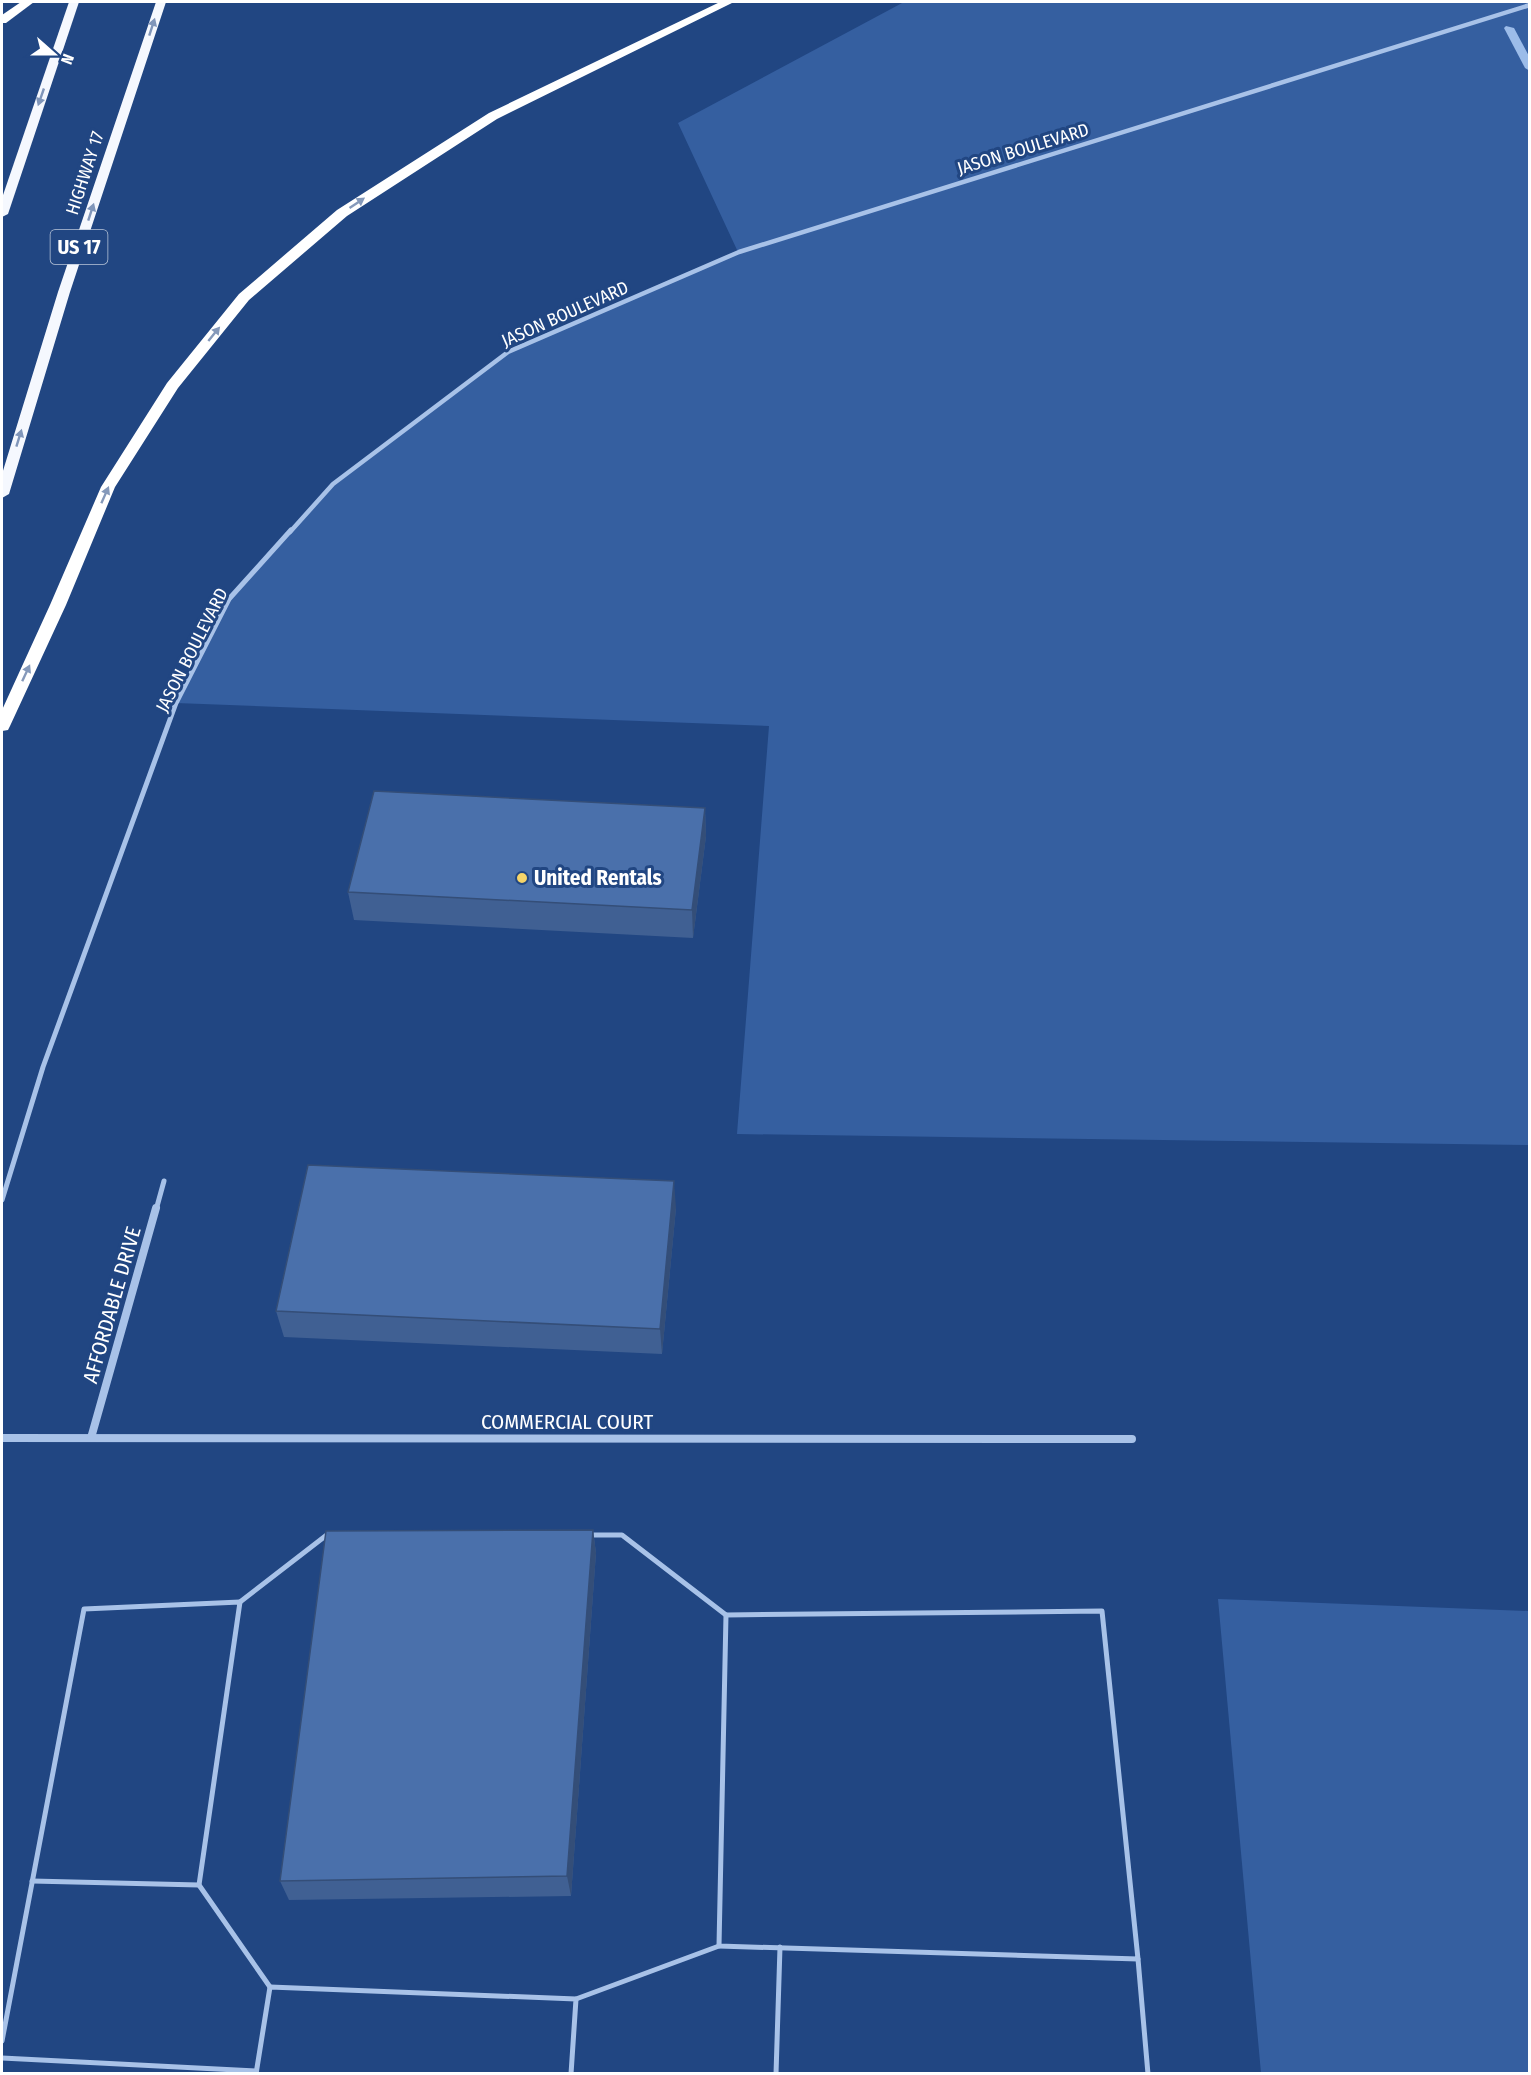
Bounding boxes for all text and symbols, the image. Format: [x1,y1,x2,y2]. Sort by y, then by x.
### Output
one-way arrow [148,18,157,36]
north arrow [24,24,84,84]
text: N [57,51,78,67]
one-way arrow [36,88,46,106]
street label: JASON BOULEVARD [954,119,1092,179]
street label: HIGHWAY 17 [61,129,109,217]
one-way arrow [349,197,366,208]
one-way arrow [86,203,96,221]
road number: US 17 [50,230,107,264]
street label: JASON BOULEVARD [498,276,632,352]
one-way arrow [208,326,220,341]
one-way arrow [15,429,24,447]
one-way arrow [100,485,110,503]
street label: JASON BOULEVARD [151,584,233,716]
one-way arrow [22,664,32,682]
place label: United Rentals [534,865,662,891]
marker: United Rentals [515,871,529,885]
street label: AFFORDABLE DRIVE [77,1223,147,1386]
street label: COMMERCIAL COURT [481,1409,653,1435]

